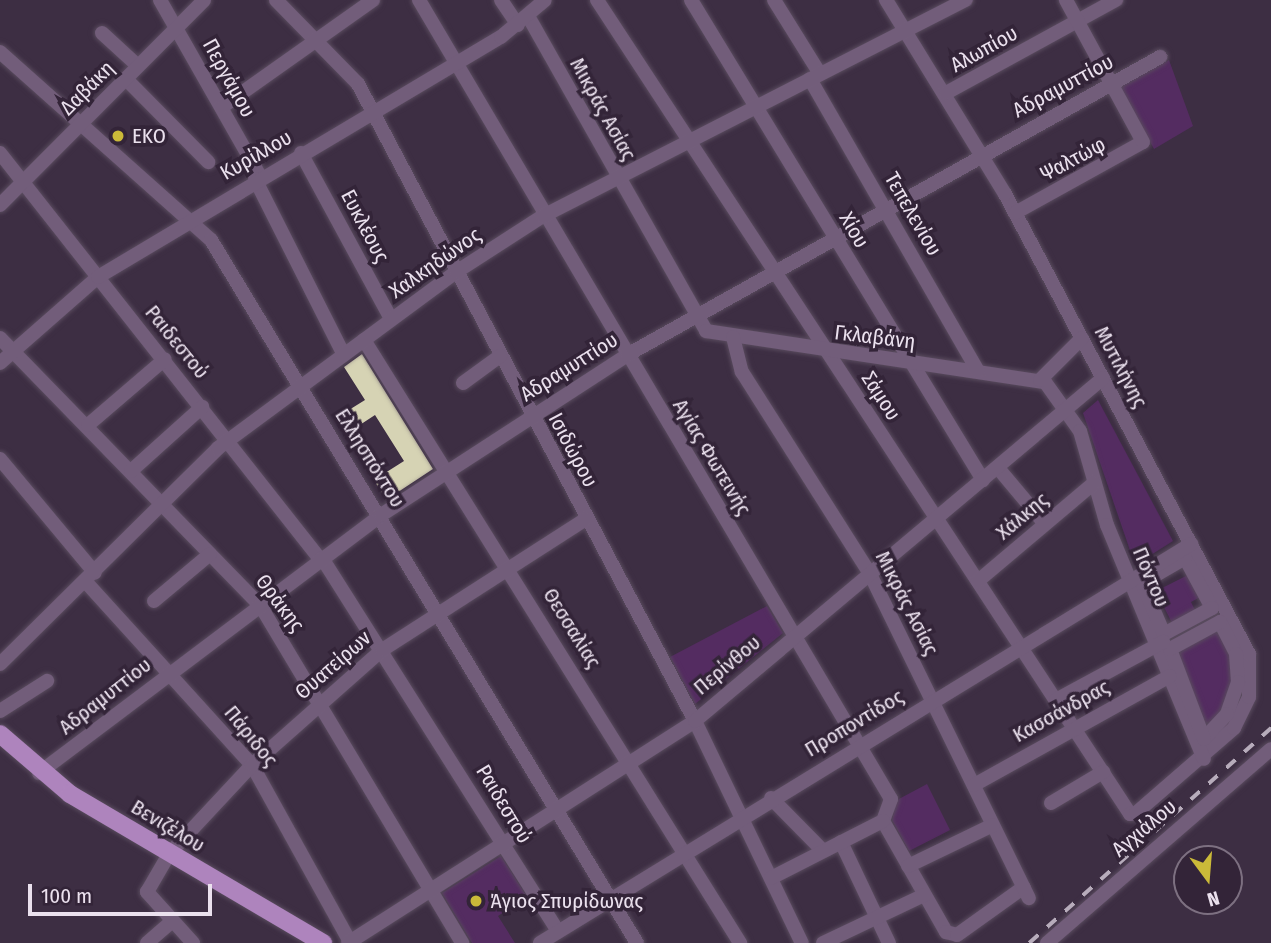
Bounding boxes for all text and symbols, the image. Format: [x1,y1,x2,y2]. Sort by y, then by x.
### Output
street label: Αλωπίου [946,20,1022,78]
street label: Περγάμου [197,34,261,122]
street label: Αδραμυττίου [1008,49,1118,123]
street label: Μικράς Ασίας [565,53,641,165]
street label: Δαβάκη [55,56,119,120]
place label: ΕΚΟ [132,123,166,149]
street label: Κυρίλλου [216,125,296,185]
marker: ΕΚΟ [110,128,126,144]
street label: Ψαλτώφ [1036,132,1110,186]
street label: Τεπελενίου [879,168,947,260]
street label: Ευκλέους [335,185,395,267]
street label: Χίου [834,208,874,252]
street label: Χαλκηδώνος [384,222,486,304]
street label: Ραιδεστού [140,300,214,384]
street label: Γκλαβάνη [833,320,917,354]
street label: Μυτιλήνης [1089,322,1153,412]
street label: Αδραμυττίου [516,327,622,407]
street label: Σάμου [856,367,906,425]
street label: Αγίας Φωτεινής [667,394,757,520]
street label: Ελλησπόντου [330,404,410,512]
street label: Ισιδώρου [543,409,603,491]
street label: Χάλκης [991,487,1053,545]
street label: Πόντου [1127,543,1175,611]
street label: Μικράς Ασίας [870,547,944,659]
street label: Θράκης [250,569,310,637]
street label: Θεσσαλίας [538,583,606,673]
street label: Θυατείρων [290,625,376,705]
street label: Περίνθου [688,630,766,700]
street label: Αδραμυττίου [54,652,156,740]
street label: Κασσάνδρας [1008,674,1114,748]
street label: Προποντίδος [800,684,908,762]
street label: Πάριδος [219,700,283,772]
street label: Ραιδεστού [471,760,537,848]
street label: Βενιζέλου [127,794,209,858]
street label: Αγχιάλου [1107,794,1181,862]
north arrow [1173,845,1243,915]
scale bar [32,870,215,914]
text: 100 m [41,883,92,909]
text: N [1205,886,1222,911]
place label: Άγιος Σπυρίδωνας [490,888,643,914]
marker: Άγιος Σπυρίδωνας [468,893,484,909]

